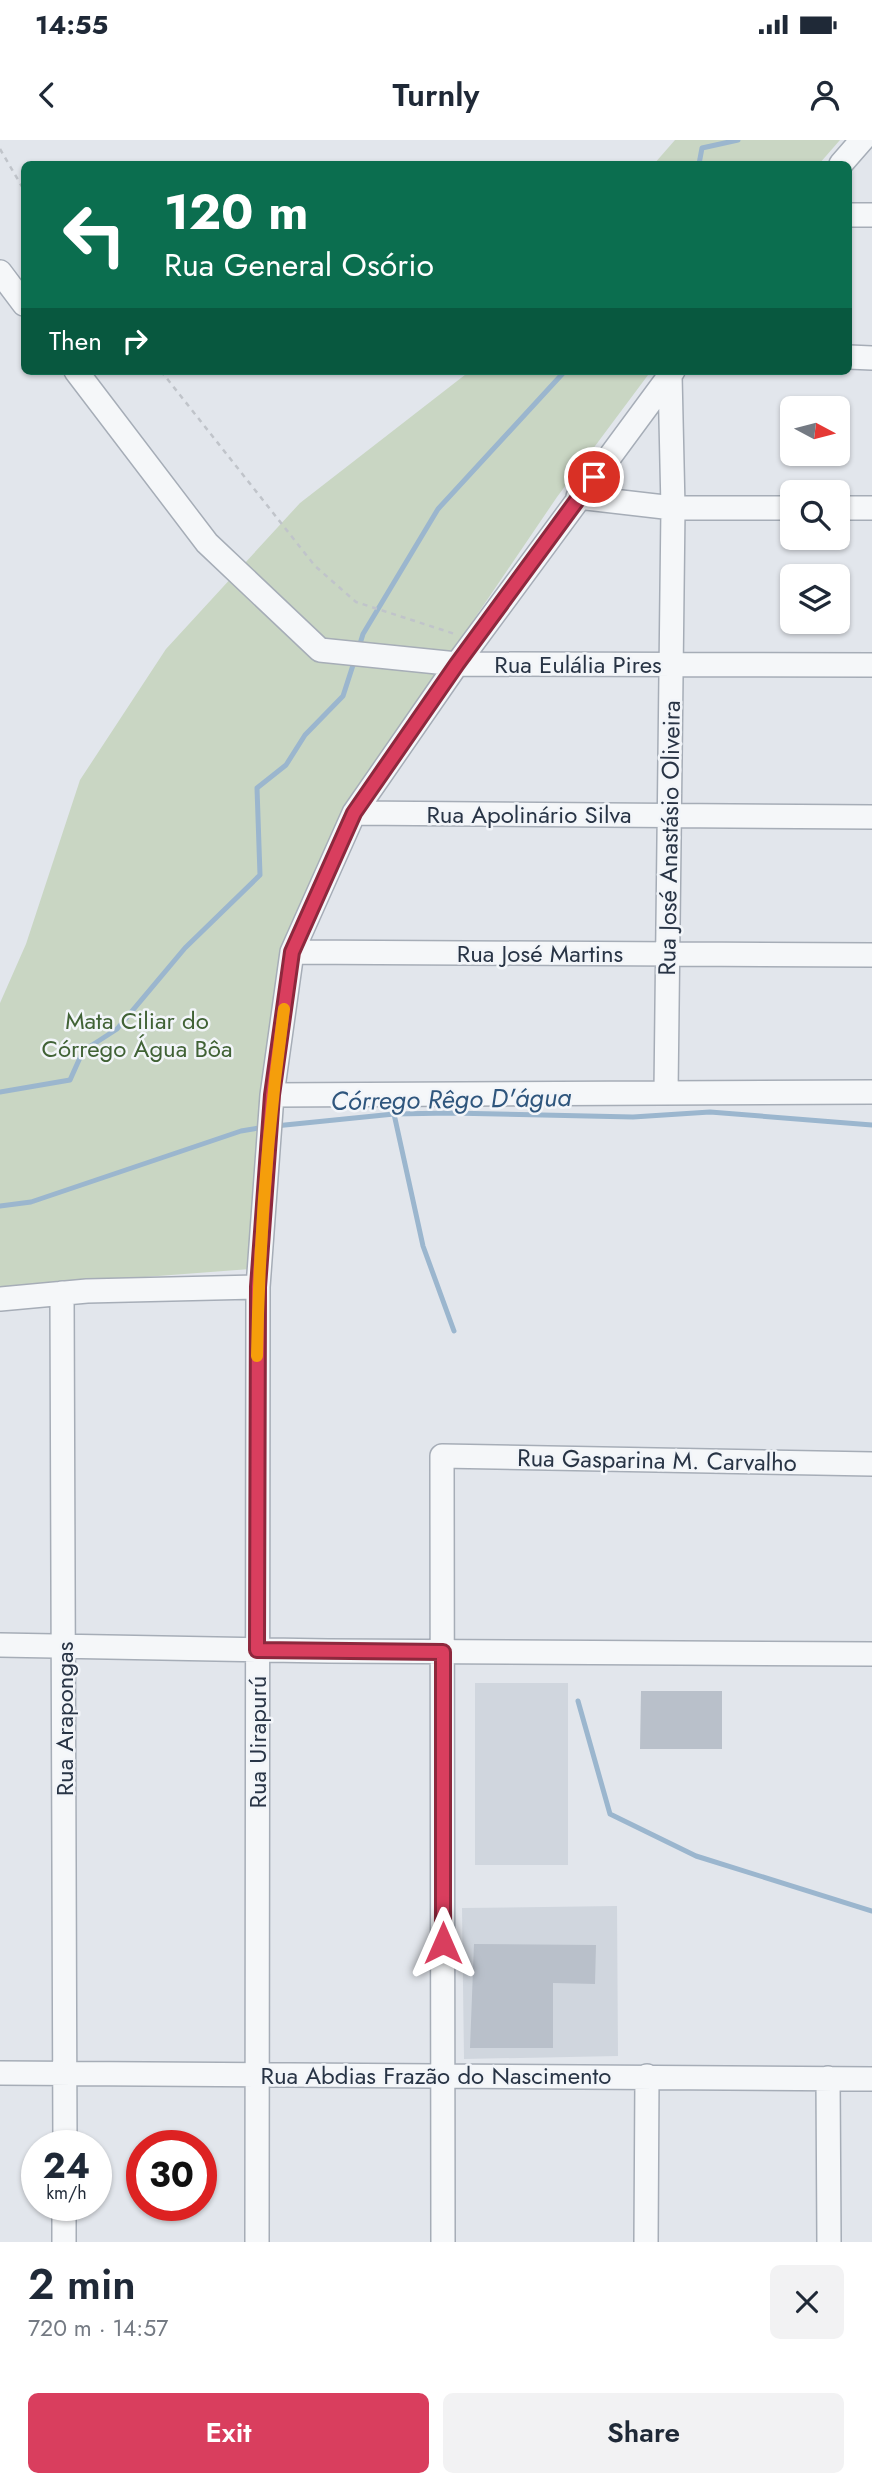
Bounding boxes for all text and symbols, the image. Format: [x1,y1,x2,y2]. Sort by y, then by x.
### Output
text: 14:55 [35,6,108,44]
text: Turnly [393,72,479,118]
icon: back [28,76,66,114]
icon: person [806,76,844,114]
text: 120 m [164,177,308,247]
icon: left [49,189,140,280]
text: Rua General Osório [164,242,434,288]
text: Then [49,322,102,360]
icon: right [116,322,154,360]
north arrow [780,396,850,466]
map controls [780,396,850,634]
pin [564,447,624,507]
icon: arrive [575,458,613,496]
button: search [780,480,850,550]
button: layers [780,564,850,634]
street label: Rua Eulália Pires [494,647,662,682]
street label: Rua José Anastásio Oliveira [649,700,689,976]
street label: Rua Apolinário Silva [426,797,632,832]
street label: Rua José Martins [457,936,623,971]
park label: Mata Ciliar do Córrego Água Bôa [42,1003,232,1066]
water label: Córrego Rêgo D'água [330,1078,572,1120]
street label: Rua Gasparina M. Carvalho [517,1440,797,1480]
street label: Rua Arapongas [47,1642,82,1796]
street label: Rua Uirapurú [240,1676,275,1808]
position arrow [406,1906,480,1980]
street label: Rua Abdias Frazão do Nascimento [261,2058,611,2093]
speed limit sign: 30 [126,2130,217,2221]
text: 24 [43,2141,90,2191]
text: km/h [46,2180,87,2206]
text: 2 min [28,2254,136,2315]
button: close [770,2265,844,2339]
text: 720 m · 14:57 [28,2311,168,2345]
button: Exit [28,2393,429,2473]
button: Share [443,2393,844,2473]

